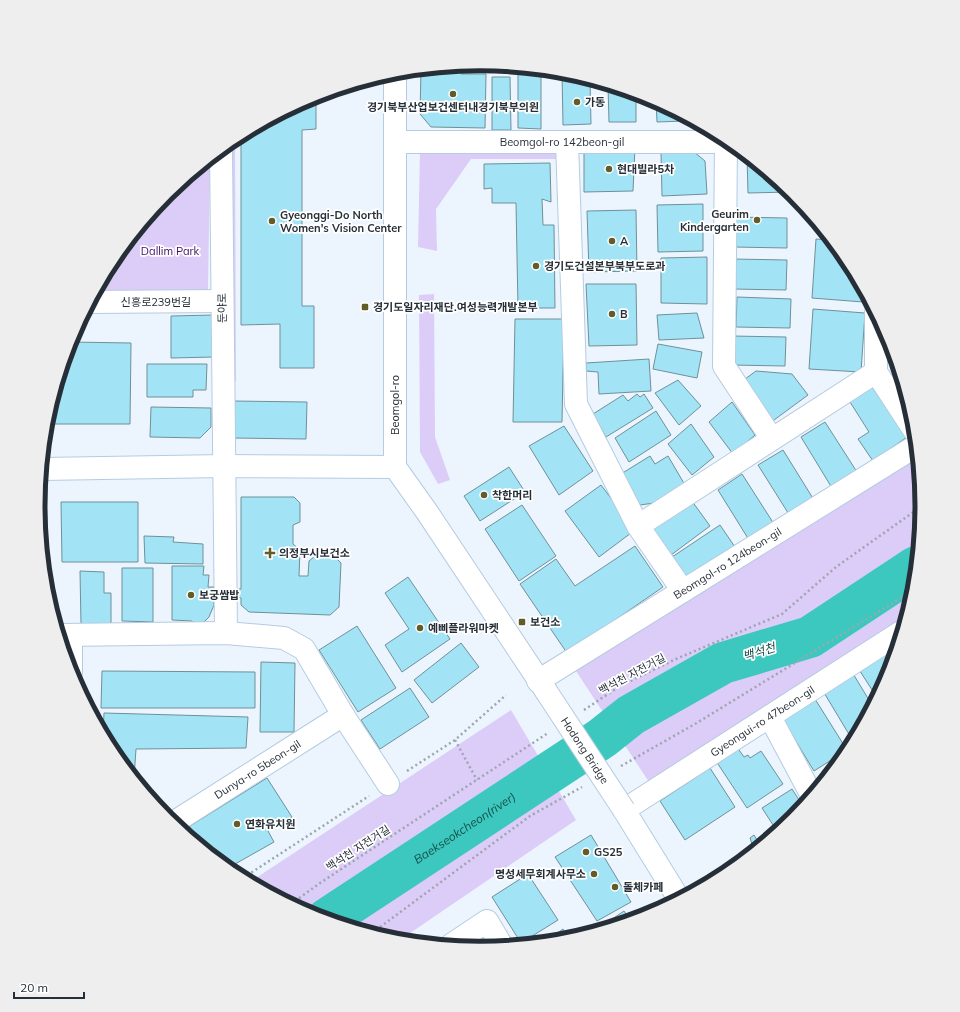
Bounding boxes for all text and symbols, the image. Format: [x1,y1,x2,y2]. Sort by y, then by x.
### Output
marker: 경기북부산업보건센터내경기북부의원 [448,89,458,99]
place label: 가동 [585,95,605,109]
marker: 가동 [572,97,582,107]
place label: 경기북부산업보건센터내경기북부의원 [367,100,539,114]
street label: Beomgol-ro 142beon-gil [500,135,624,149]
place label: 현대빌라5차 [617,162,674,176]
marker: 현대빌라5차 [604,164,614,174]
place label: Geurim Kindergarten [680,207,749,234]
place label: Gyeonggi-Do North Women's Vision Center [280,208,402,235]
marker: Geurim Kindergarten [752,215,762,225]
marker: Gyeonggi-Do North Women's Vision Center [267,216,277,226]
place label: A [620,234,629,248]
marker: A [607,236,617,246]
park label: Dallim Park [141,244,200,258]
place label: 경기도건설본부북부도로과 [544,259,665,273]
marker: 경기도건설본부북부도로과 [531,261,541,271]
street label: 둔야로 [215,293,229,323]
street label: 신흥로239번길 [121,295,191,309]
place label: 경기도일자리재단.여성능력개발본부 [373,300,538,314]
marker: 경기도일자리재단.여성능력개발본부 [360,302,370,312]
place label: B [620,307,628,321]
marker: B [607,309,617,319]
street label: Beomgol-ro [388,375,402,435]
place label: 착한머리 [492,488,532,502]
marker: 착한머리 [479,490,489,500]
street label: Beomgol-ro 124beon-gil [671,524,784,602]
place label: 의정부시보건소 [279,546,350,560]
marker: 의정부시보건소 [264,547,276,559]
place label: 보궁쌈밥 [199,588,239,602]
marker: 보궁쌈밥 [186,590,196,600]
place label: 보건소 [530,615,560,629]
marker: 보건소 [517,617,527,627]
place label: 예삐플라워마켓 [428,621,499,635]
marker: 예삐플라워마켓 [415,623,425,633]
water label: 백석천 [741,639,779,664]
street label: 백석천 자전거길 [596,651,668,697]
street label: Gyeongui-ro 47beon-gil [707,682,817,760]
street label: Hodong Bridge [558,714,612,786]
street label: Dunya-ro 5beon-gil [212,737,303,802]
water label: Baekseokcheon(river) [411,789,518,867]
place label: 연화유치원 [245,817,296,831]
marker: 연화유치원 [232,819,242,829]
street label: 백석천 자전거길 [323,822,393,874]
place label: GS25 [594,845,623,859]
marker: GS25 [581,847,591,857]
place label: 명성세무회계사무소 [495,867,586,881]
marker: 명성세무회계사무소 [589,869,599,879]
place label: 돌체카페 [623,880,663,894]
marker: 돌체카페 [610,882,620,892]
scale bar [14,974,84,1000]
text: 20 m [20,980,48,995]

